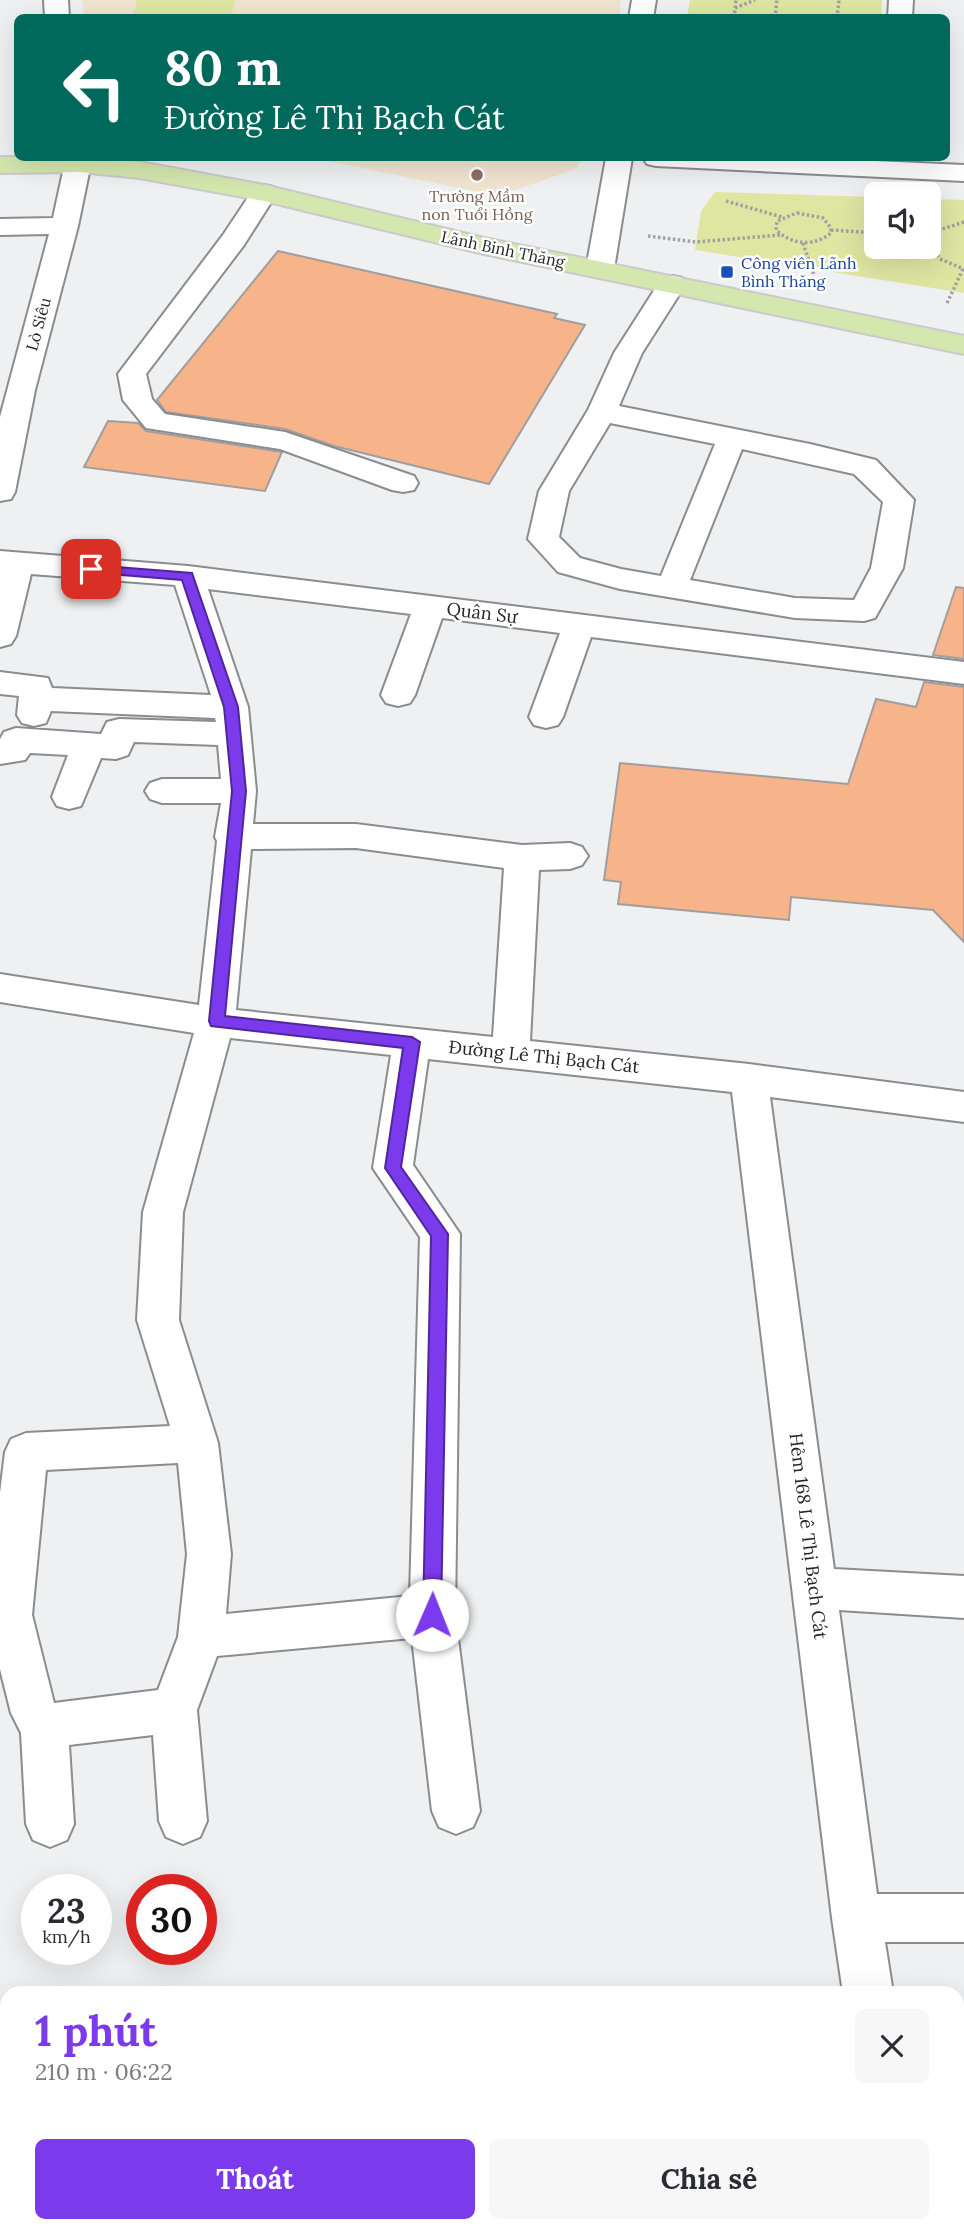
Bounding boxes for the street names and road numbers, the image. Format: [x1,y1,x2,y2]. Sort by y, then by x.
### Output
street label: Lãnh Binh Thăng [439,226,568,272]
street label: Lò Siêu [21,295,55,353]
street label: Quân Sự [445,597,520,628]
street label: Đường Lê Thị Bạch Cát [448,1035,641,1078]
street label: Hẻm 168 Lê Thị Bạch Cát [784,1431,833,1640]

